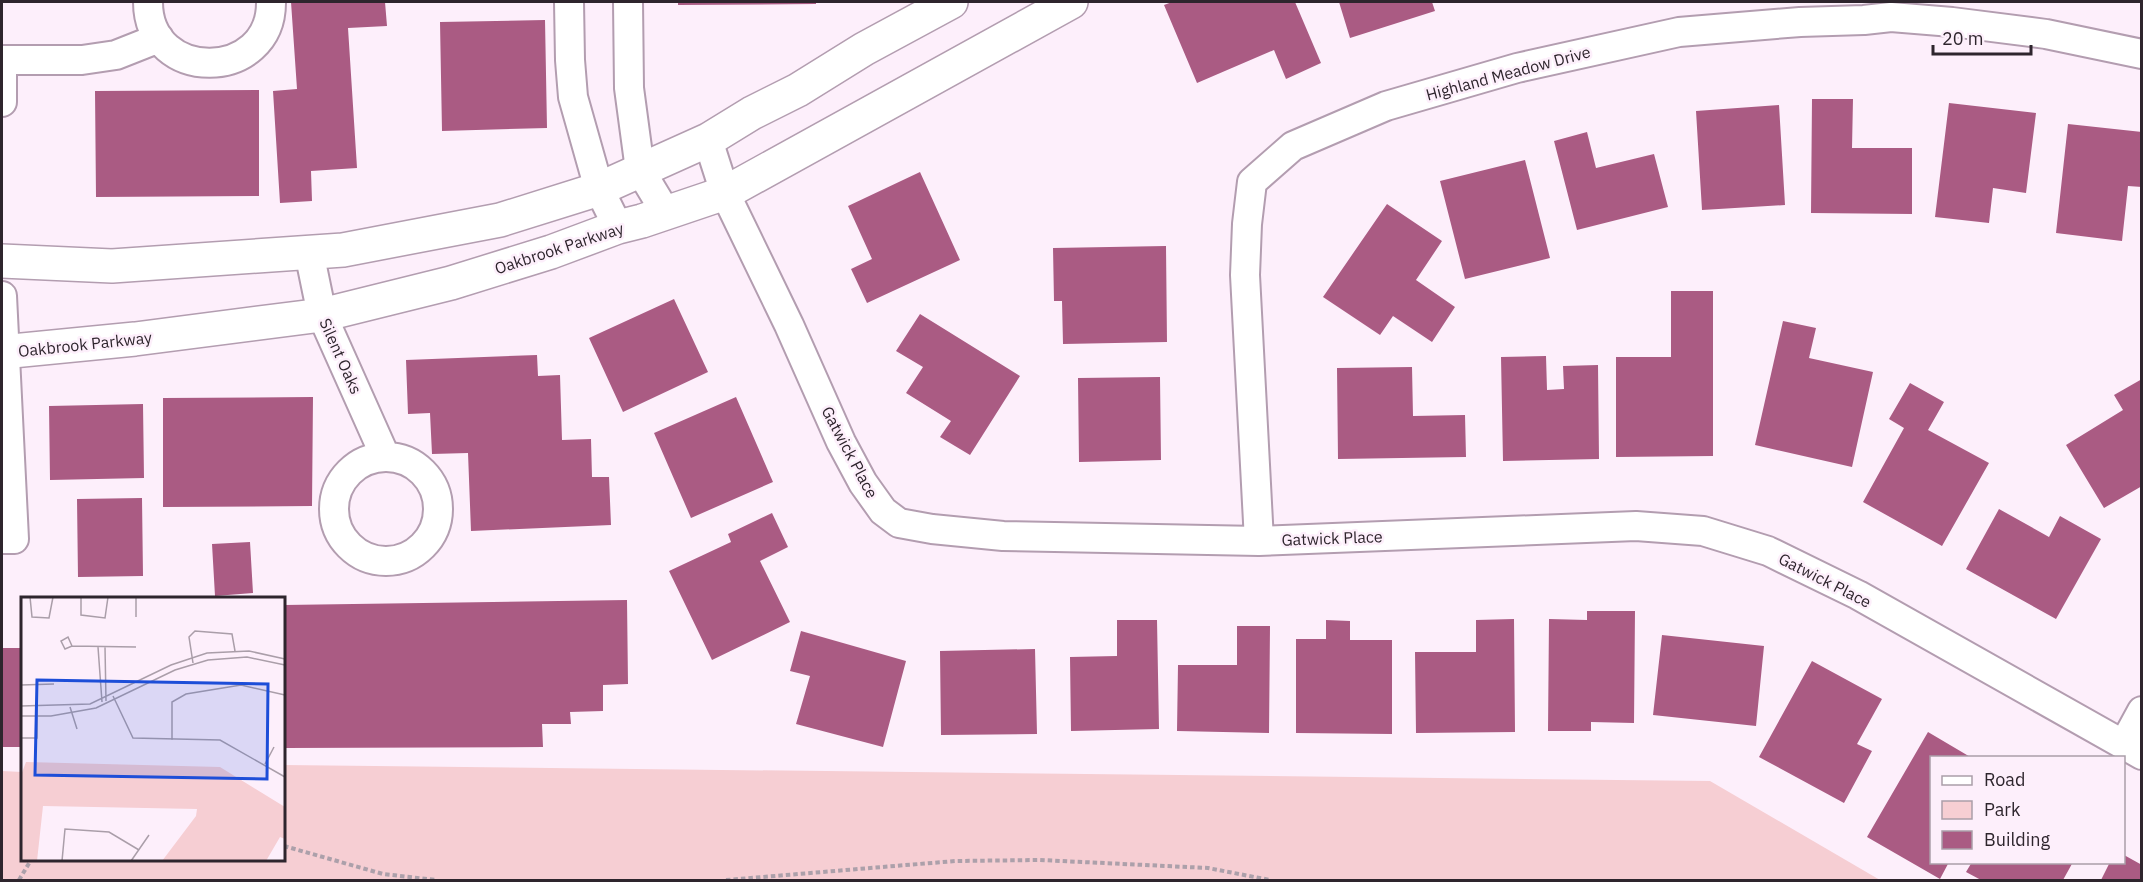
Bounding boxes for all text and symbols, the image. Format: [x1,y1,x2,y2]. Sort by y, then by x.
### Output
scale bar [1933,18,2030,56]
text: 20 m [1942,27,1984,50]
street label: Highland Meadow Drive [1424,41,1593,105]
street label: Oakbrook Parkway [492,218,626,278]
street label: Silent Oaks [315,315,367,397]
street label: Oakbrook Parkway [17,327,153,361]
street label: Gatwick Place [817,403,883,502]
street label: Gatwick Place [1281,526,1383,550]
street label: Gatwick Place [1775,548,1875,612]
inset map [21,597,285,861]
legend [1930,756,2125,864]
text: Road [1984,768,2025,791]
text: Park [1984,798,2021,821]
text: Building [1984,828,2051,851]

